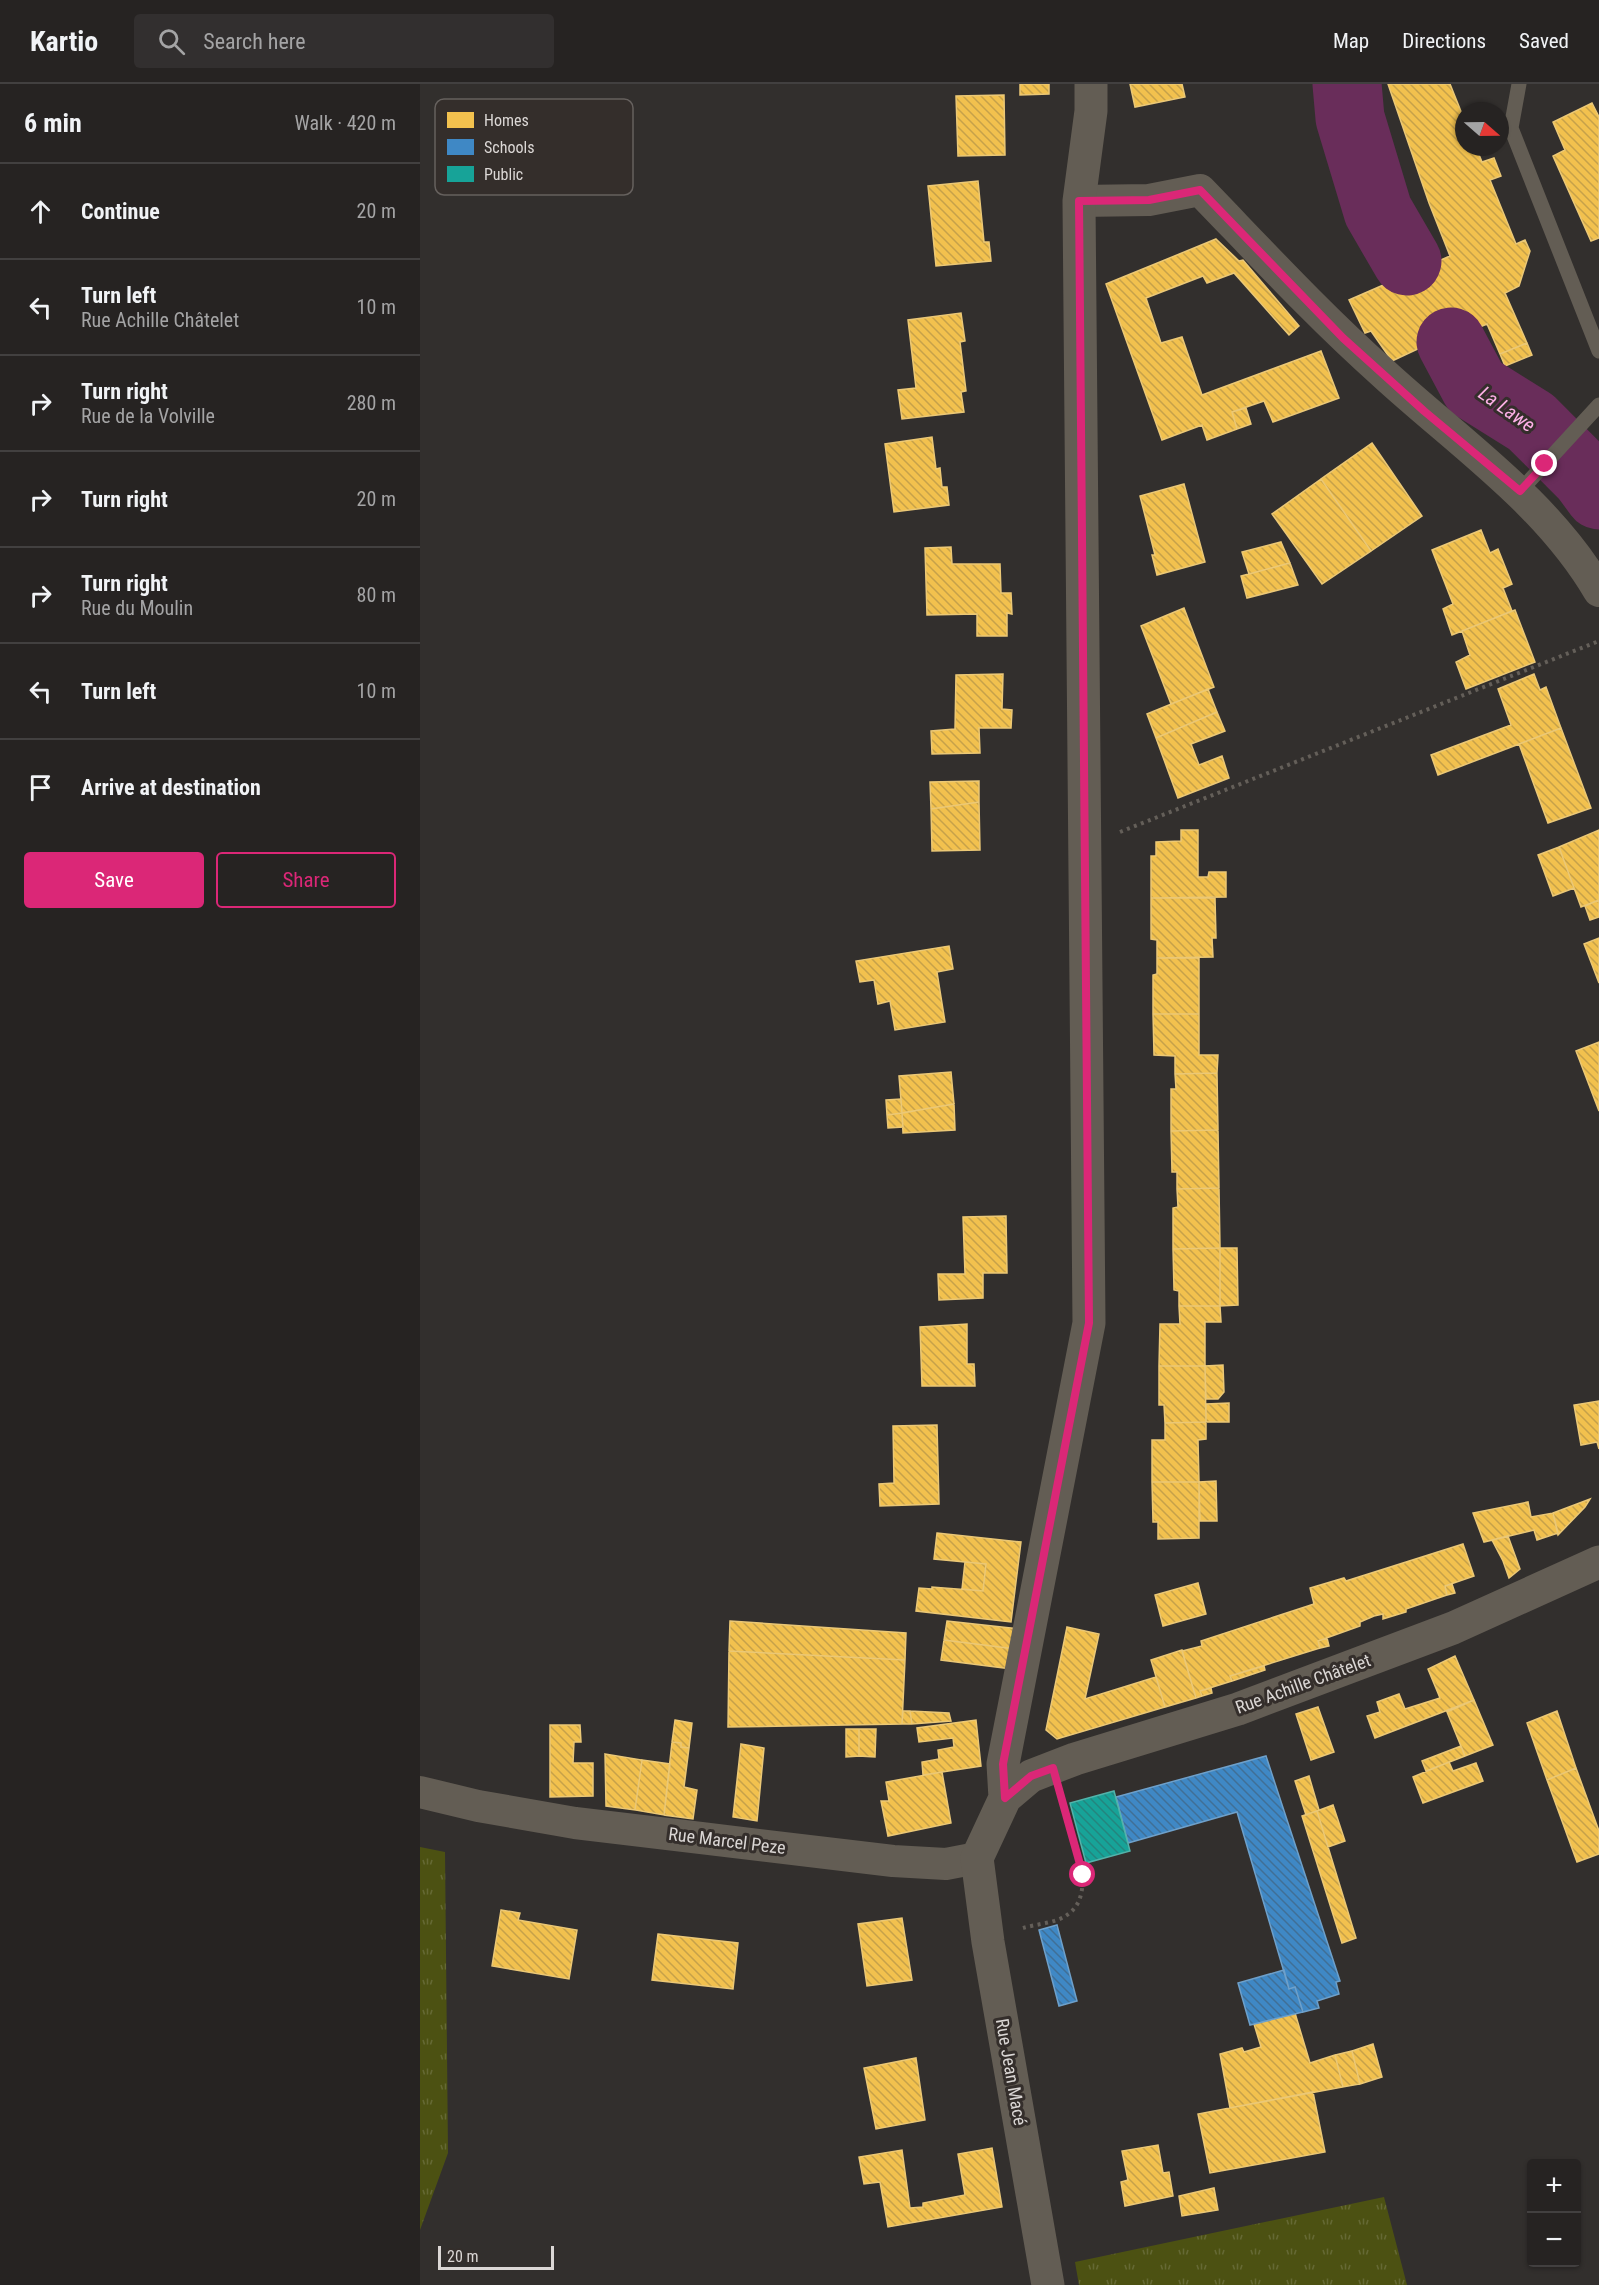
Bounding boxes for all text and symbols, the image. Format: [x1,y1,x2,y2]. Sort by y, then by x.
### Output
search box [134,14,554,68]
text: Kartio [30,25,98,58]
icon: search [155,25,188,58]
text: Search here [203,29,306,54]
text: Map [1333,29,1369,53]
text: Directions [1402,29,1486,53]
text: Saved [1519,29,1569,53]
legend [435,99,633,195]
north arrow [1455,102,1509,156]
text: 6 min [24,108,82,138]
text: Walk · 420 m [295,111,396,135]
text: Homes [484,111,529,130]
text: Schools [484,138,534,157]
text: Public [484,165,523,184]
icon: ahead [24,195,57,228]
text: Continue [81,199,160,224]
text: 20 m [357,199,396,223]
text: Turn left [81,283,156,308]
icon: left [24,291,57,324]
text: 10 m [357,295,396,319]
text: Rue Achille Châtelet [81,308,239,332]
text: Turn right [81,379,168,404]
water label: La Lawe [1474,381,1540,437]
icon: right [24,387,57,420]
text: 280 m [347,391,396,415]
text: Rue de la Volville [81,404,215,428]
route end [1531,450,1557,476]
icon: right [24,483,57,516]
text: Turn right [81,487,168,512]
text: 20 m [357,487,396,511]
text: Turn right [81,571,168,596]
icon: right [24,579,57,612]
text: 80 m [357,583,396,607]
text: Rue du Moulin [81,596,193,620]
icon: left [24,675,57,708]
text: Turn left [81,679,156,704]
text: 10 m [357,679,396,703]
icon: arrive [24,771,57,804]
text: Arrive at destination [81,775,261,800]
button: Save [24,852,204,908]
button: Share [216,852,396,908]
street label: Rue Achille Châtelet [1232,1649,1373,1718]
street label: Rue Marcel Peze [667,1823,787,1858]
route start [1069,1861,1095,1887]
street label: Rue Jean Macé [992,2017,1031,2127]
map controls [1527,2159,1581,2267]
button: + [1527,2159,1581,2213]
button: − [1527,2213,1581,2267]
scale bar [438,2243,554,2270]
text: 20 m [447,2247,479,2266]

